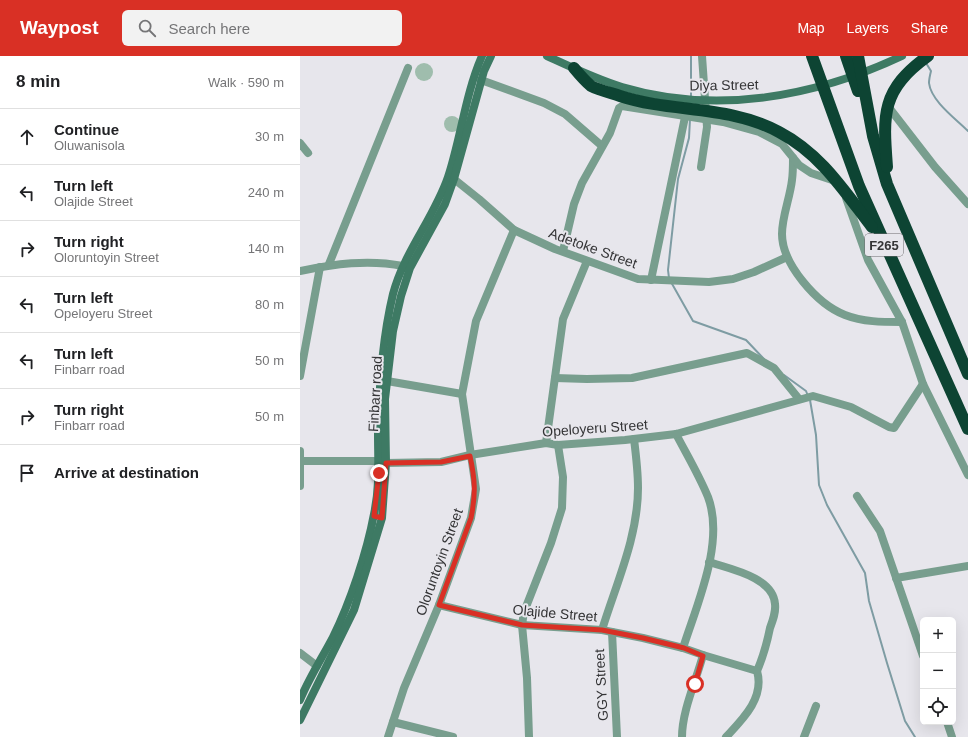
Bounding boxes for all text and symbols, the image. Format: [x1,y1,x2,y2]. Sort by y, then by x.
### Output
search box [122,10,402,46]
text: Waypost [20,17,98,38]
icon: search [136,17,158,39]
text: Search here [168,20,250,37]
text: Map [797,20,825,36]
text: Layers [847,20,889,36]
text: Share [911,20,948,36]
text: 8 min [16,72,60,91]
text: Walk · 590 m [208,75,284,90]
street label: Diya Street [689,76,759,94]
text: Continue [54,121,119,138]
icon: ahead [16,126,38,148]
text: 30 m [255,129,284,144]
text: Oluwanisola [54,138,125,153]
text: Turn left [54,177,113,194]
icon: left [16,182,38,204]
text: 240 m [248,185,284,200]
text: Olajide Street [54,194,133,209]
street label: Adetoke Street [547,225,639,271]
text: Turn right [54,233,124,250]
road number: F265 [865,234,903,256]
icon: right [16,238,38,260]
text: 140 m [248,241,284,256]
text: Oloruntoyin Street [54,250,159,265]
text: Turn left [54,289,113,306]
icon: left [16,294,38,316]
text: 80 m [255,297,284,312]
text: Opeloyeru Street [54,306,152,321]
text: Turn left [54,345,113,362]
icon: left [16,350,38,372]
text: 50 m [255,353,284,368]
street label: Finbarr road [365,356,385,432]
text: Finbarr road [54,362,125,377]
text: Turn right [54,401,124,418]
icon: right [16,406,38,428]
text: 50 m [255,409,284,424]
street label: Opeloyeru Street [542,416,648,440]
text: Finbarr road [54,418,125,433]
icon: arrive [16,462,38,484]
text: Arrive at destination [54,464,199,481]
route end [370,464,388,482]
street label: Oloruntoyin Street [412,506,466,618]
street label: Olajide Street [512,601,598,625]
map controls [920,617,956,725]
button: + [920,617,956,653]
street label: GGY Street [591,648,611,721]
button: − [920,653,956,689]
route start [686,675,704,693]
button: locate [920,689,956,725]

